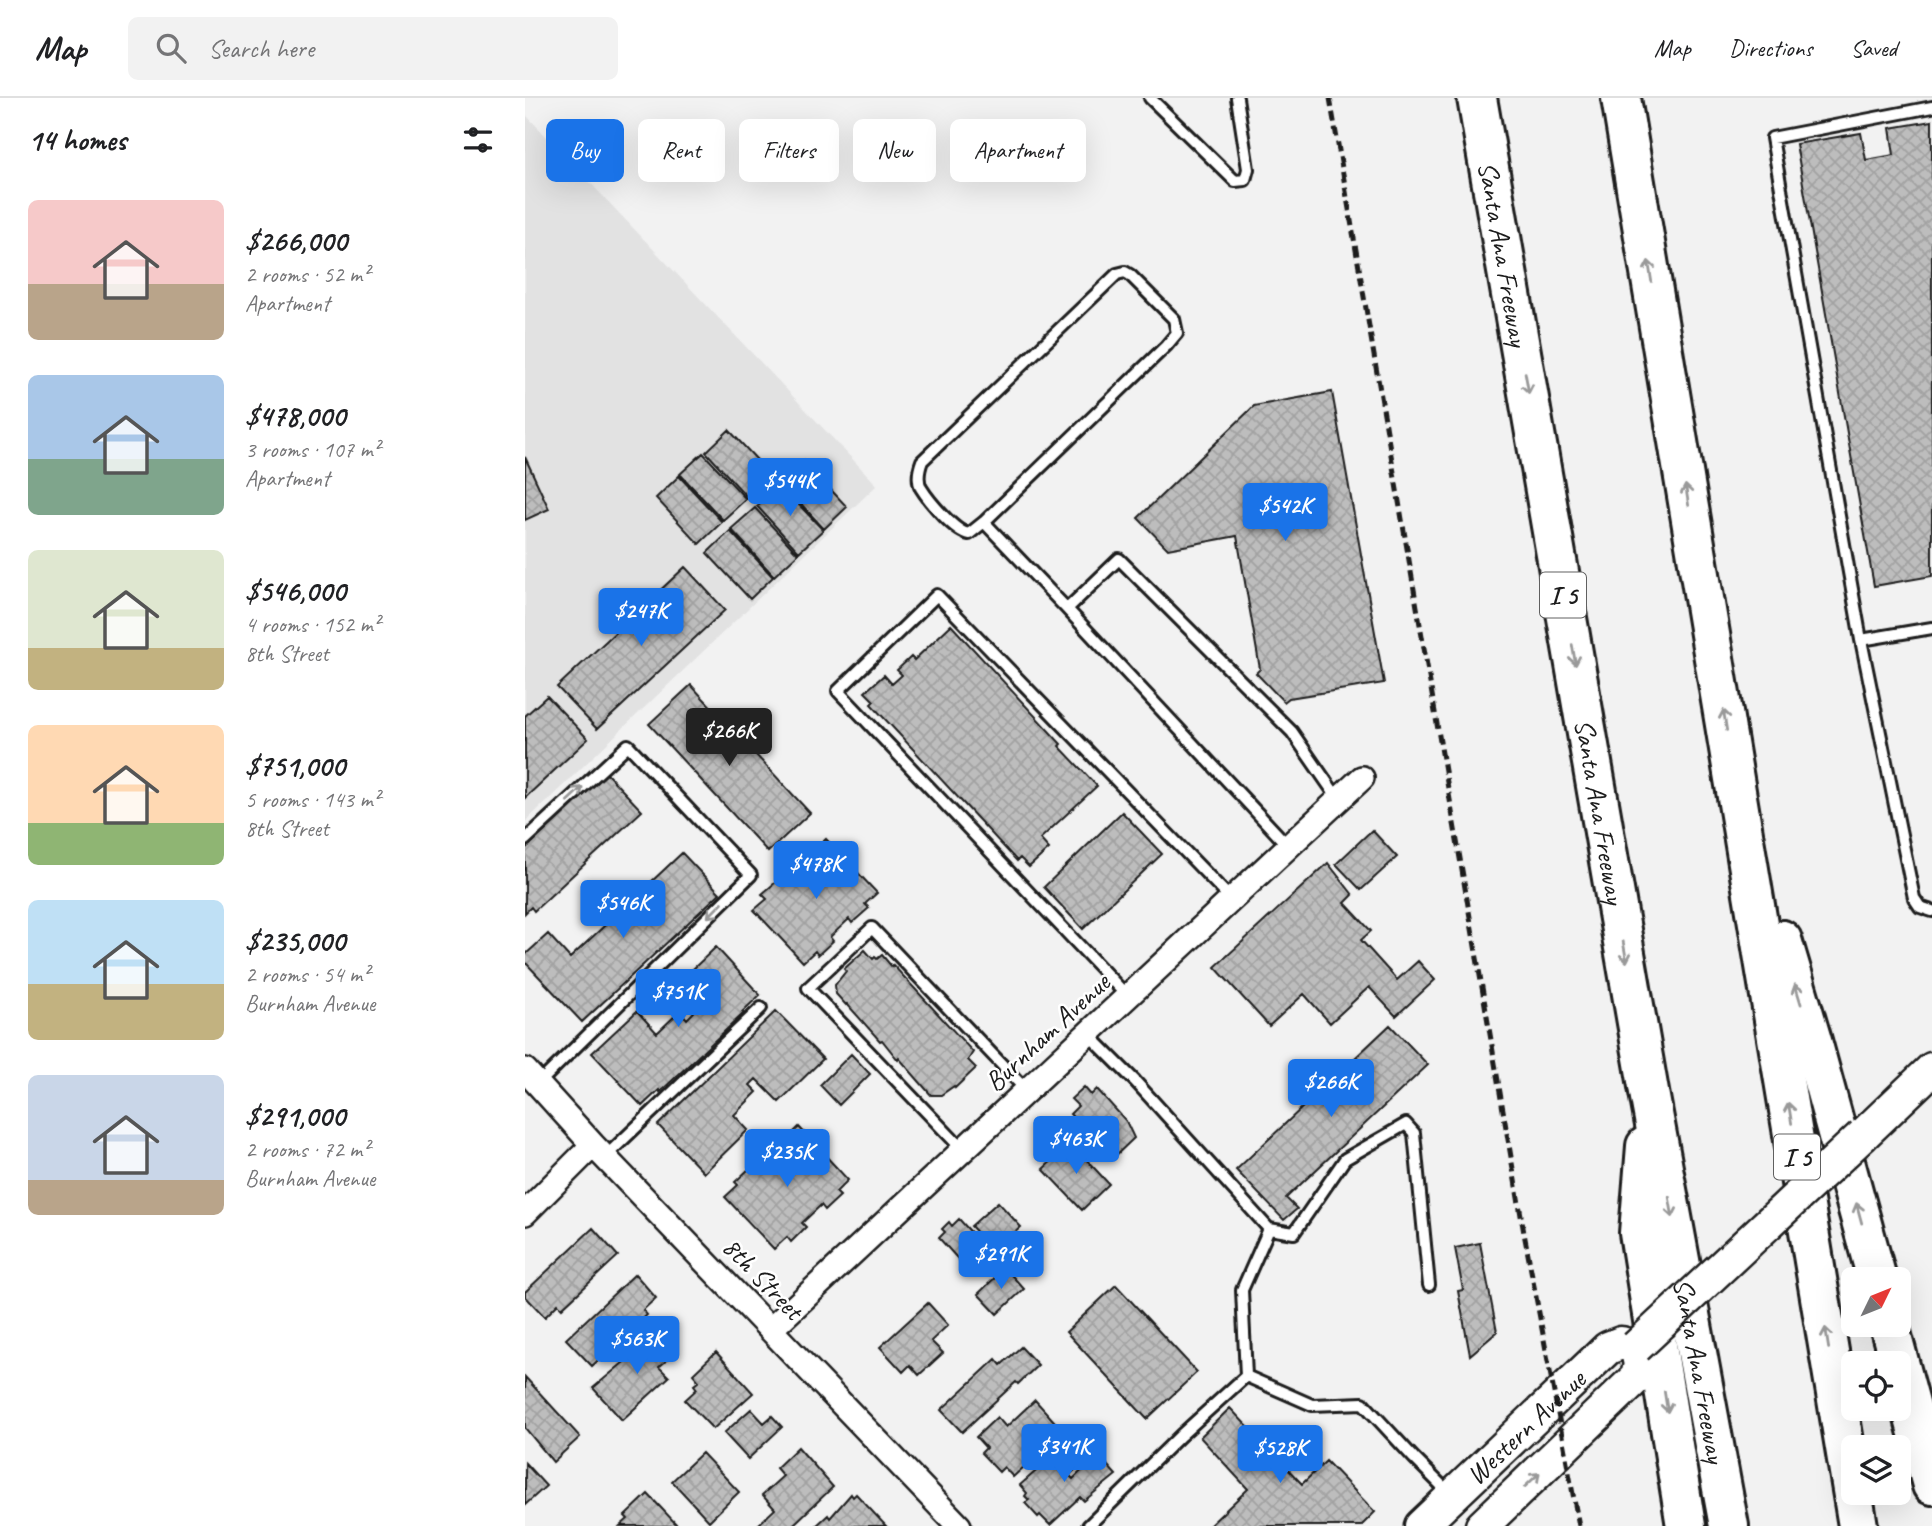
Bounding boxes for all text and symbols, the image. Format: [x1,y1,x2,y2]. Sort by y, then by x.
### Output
search box [128,17,618,80]
text: Map [35,27,86,69]
icon: search [152,29,190,67]
text: Search here [208,32,314,65]
text: Map [1654,33,1691,63]
text: Directions [1729,33,1812,63]
text: Saved [1850,33,1897,63]
chip: Buy [546,119,624,182]
chip: Rent [638,119,725,182]
chip: Filters [739,119,839,182]
chip: New [853,119,936,182]
chip: Apartment [950,119,1086,182]
text: 14 homes [28,121,126,159]
icon: filters [459,121,497,159]
street label: Santa Ana Freeway [1471,159,1538,351]
text: $266,000 [245,222,347,260]
icon: home [84,228,168,312]
text: 2 rooms · 52 m² [245,260,369,289]
one-way arrow [1643,260,1656,283]
text: Apartment [245,289,330,318]
one-way arrow [1521,371,1534,393]
text: $478,000 [245,397,345,435]
icon: home [84,403,168,487]
text: 3 rooms · 107 m² [245,435,380,464]
pin: $544K [741,458,839,518]
text: Apartment [245,464,330,493]
text: $544K [764,466,816,495]
pin: $542K [1236,484,1334,543]
one-way arrow [1680,484,1693,507]
text: $542K [1259,491,1311,520]
text: $546,000 [245,572,346,610]
road number: I 5 [1540,573,1586,618]
icon: home [84,578,168,662]
pin: $247K [592,588,690,648]
text: $247K [615,596,668,625]
text: 4 rooms · 152 m² [245,610,380,639]
text: 8th Street [245,639,329,668]
one-way arrow [1568,643,1581,666]
pin: $266K [680,708,778,768]
one-way arrow [1718,709,1731,732]
text: $266K [702,716,756,745]
street label: Santa Ana Freeway [1567,716,1634,909]
text: $751,000 [245,747,345,785]
icon: home [84,753,168,837]
text: 5 rooms · 143 m² [245,785,380,814]
one-way arrow [566,786,584,802]
text: 8th Street [245,814,329,843]
pin: $478K [767,842,865,901]
text: $478K [790,849,843,878]
pin: $546K [574,880,672,940]
text: $546K [596,888,650,917]
one-way arrow [707,902,724,919]
text: $235,000 [245,922,345,960]
icon: home [84,928,168,1012]
one-way arrow [1619,940,1632,962]
text: 2 rooms · 54 m² [245,960,369,989]
street label: Burnham Avenue [977,964,1118,1099]
pin: $751K [629,970,727,1029]
text: $751K [652,977,704,1006]
one-way arrow [1791,983,1804,1005]
text: Burnham Avenue [245,989,375,1018]
pin: $266K [1282,1060,1380,1119]
text: $266K [1304,1067,1358,1096]
text: $291,000 [245,1097,345,1135]
one-way arrow [1783,1102,1796,1125]
icon: home [84,1103,168,1187]
pin: $463K [1027,1116,1125,1176]
text: $463K [1049,1124,1103,1153]
pin: $235K [738,1130,836,1189]
road number: I 5 [1774,1134,1820,1180]
text: 2 rooms · 72 m² [245,1135,369,1164]
text: $235K [761,1137,813,1166]
text: Burnham Avenue [245,1164,375,1193]
one-way arrow [1664,1195,1678,1218]
one-way arrow [1852,1203,1865,1225]
street label: 8th Street [715,1229,813,1329]
pin: $291K [952,1232,1050,1291]
text: $291K [975,1239,1027,1268]
north arrow [1841,1267,1911,1337]
map controls [1841,1267,1911,1505]
street label: Santa Ana Freeway [1666,1276,1735,1468]
pin: $563K [588,1316,686,1376]
text: $563K [610,1324,664,1353]
one-way arrow [1820,1327,1833,1350]
button: locate [1841,1351,1911,1421]
street label: Western Avenue [1458,1360,1594,1492]
one-way arrow [1660,1391,1673,1413]
pin: $341K [1015,1424,1113,1484]
pin: $528K [1231,1426,1329,1485]
text: $341K [1037,1432,1091,1461]
text: $528K [1254,1433,1306,1462]
button: layers [1841,1435,1911,1505]
one-way arrow [1523,1471,1540,1488]

